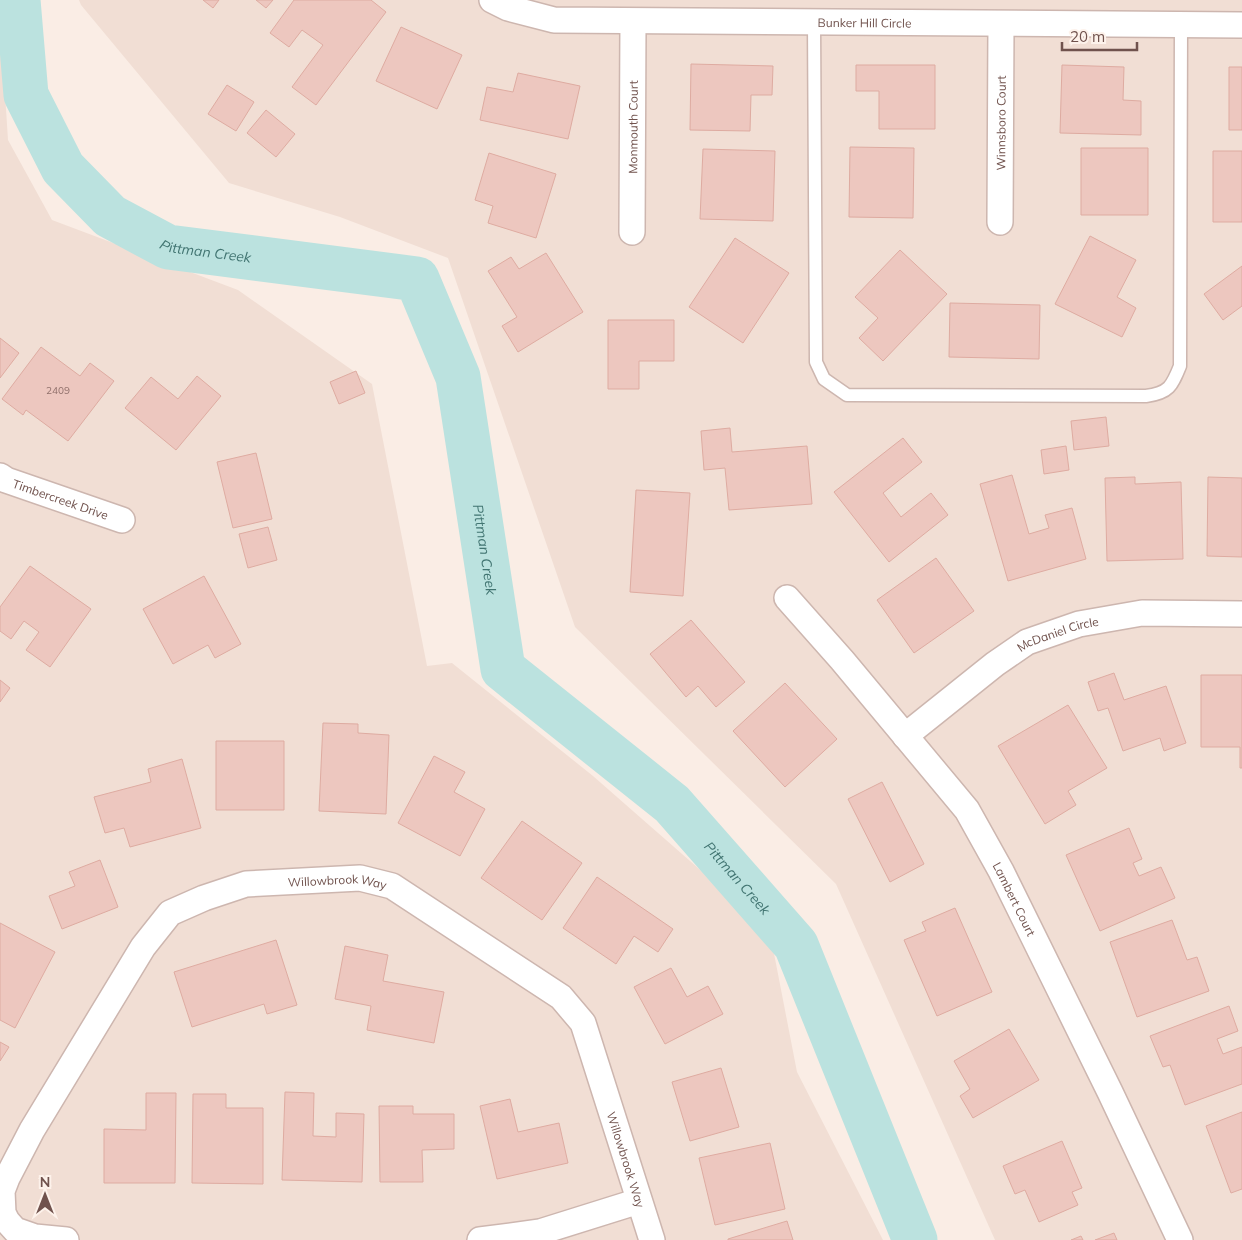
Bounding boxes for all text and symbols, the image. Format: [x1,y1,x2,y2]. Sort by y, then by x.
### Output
street label: Bunker Hill Circle [818,14,912,30]
scale bar [1062,20,1137,52]
text: 20 m [1070,27,1105,46]
street label: Winnsboro Court [993,75,1008,171]
street label: Monmouth Court [625,80,640,174]
water label: Pittman Creek [157,235,253,267]
house number: 2409 [46,384,70,397]
street label: Timbercreek Drive [11,475,110,522]
water label: Pittman Creek [469,503,501,597]
street label: McDaniel Circle [1014,613,1100,654]
water label: Pittman Creek [700,838,775,919]
street label: Lambert Court [990,859,1039,938]
street label: Willowbrook Way [287,870,389,892]
street label: Willowbrook Way [604,1110,649,1210]
north arrow [20,1170,70,1220]
text: N [40,1173,50,1191]

